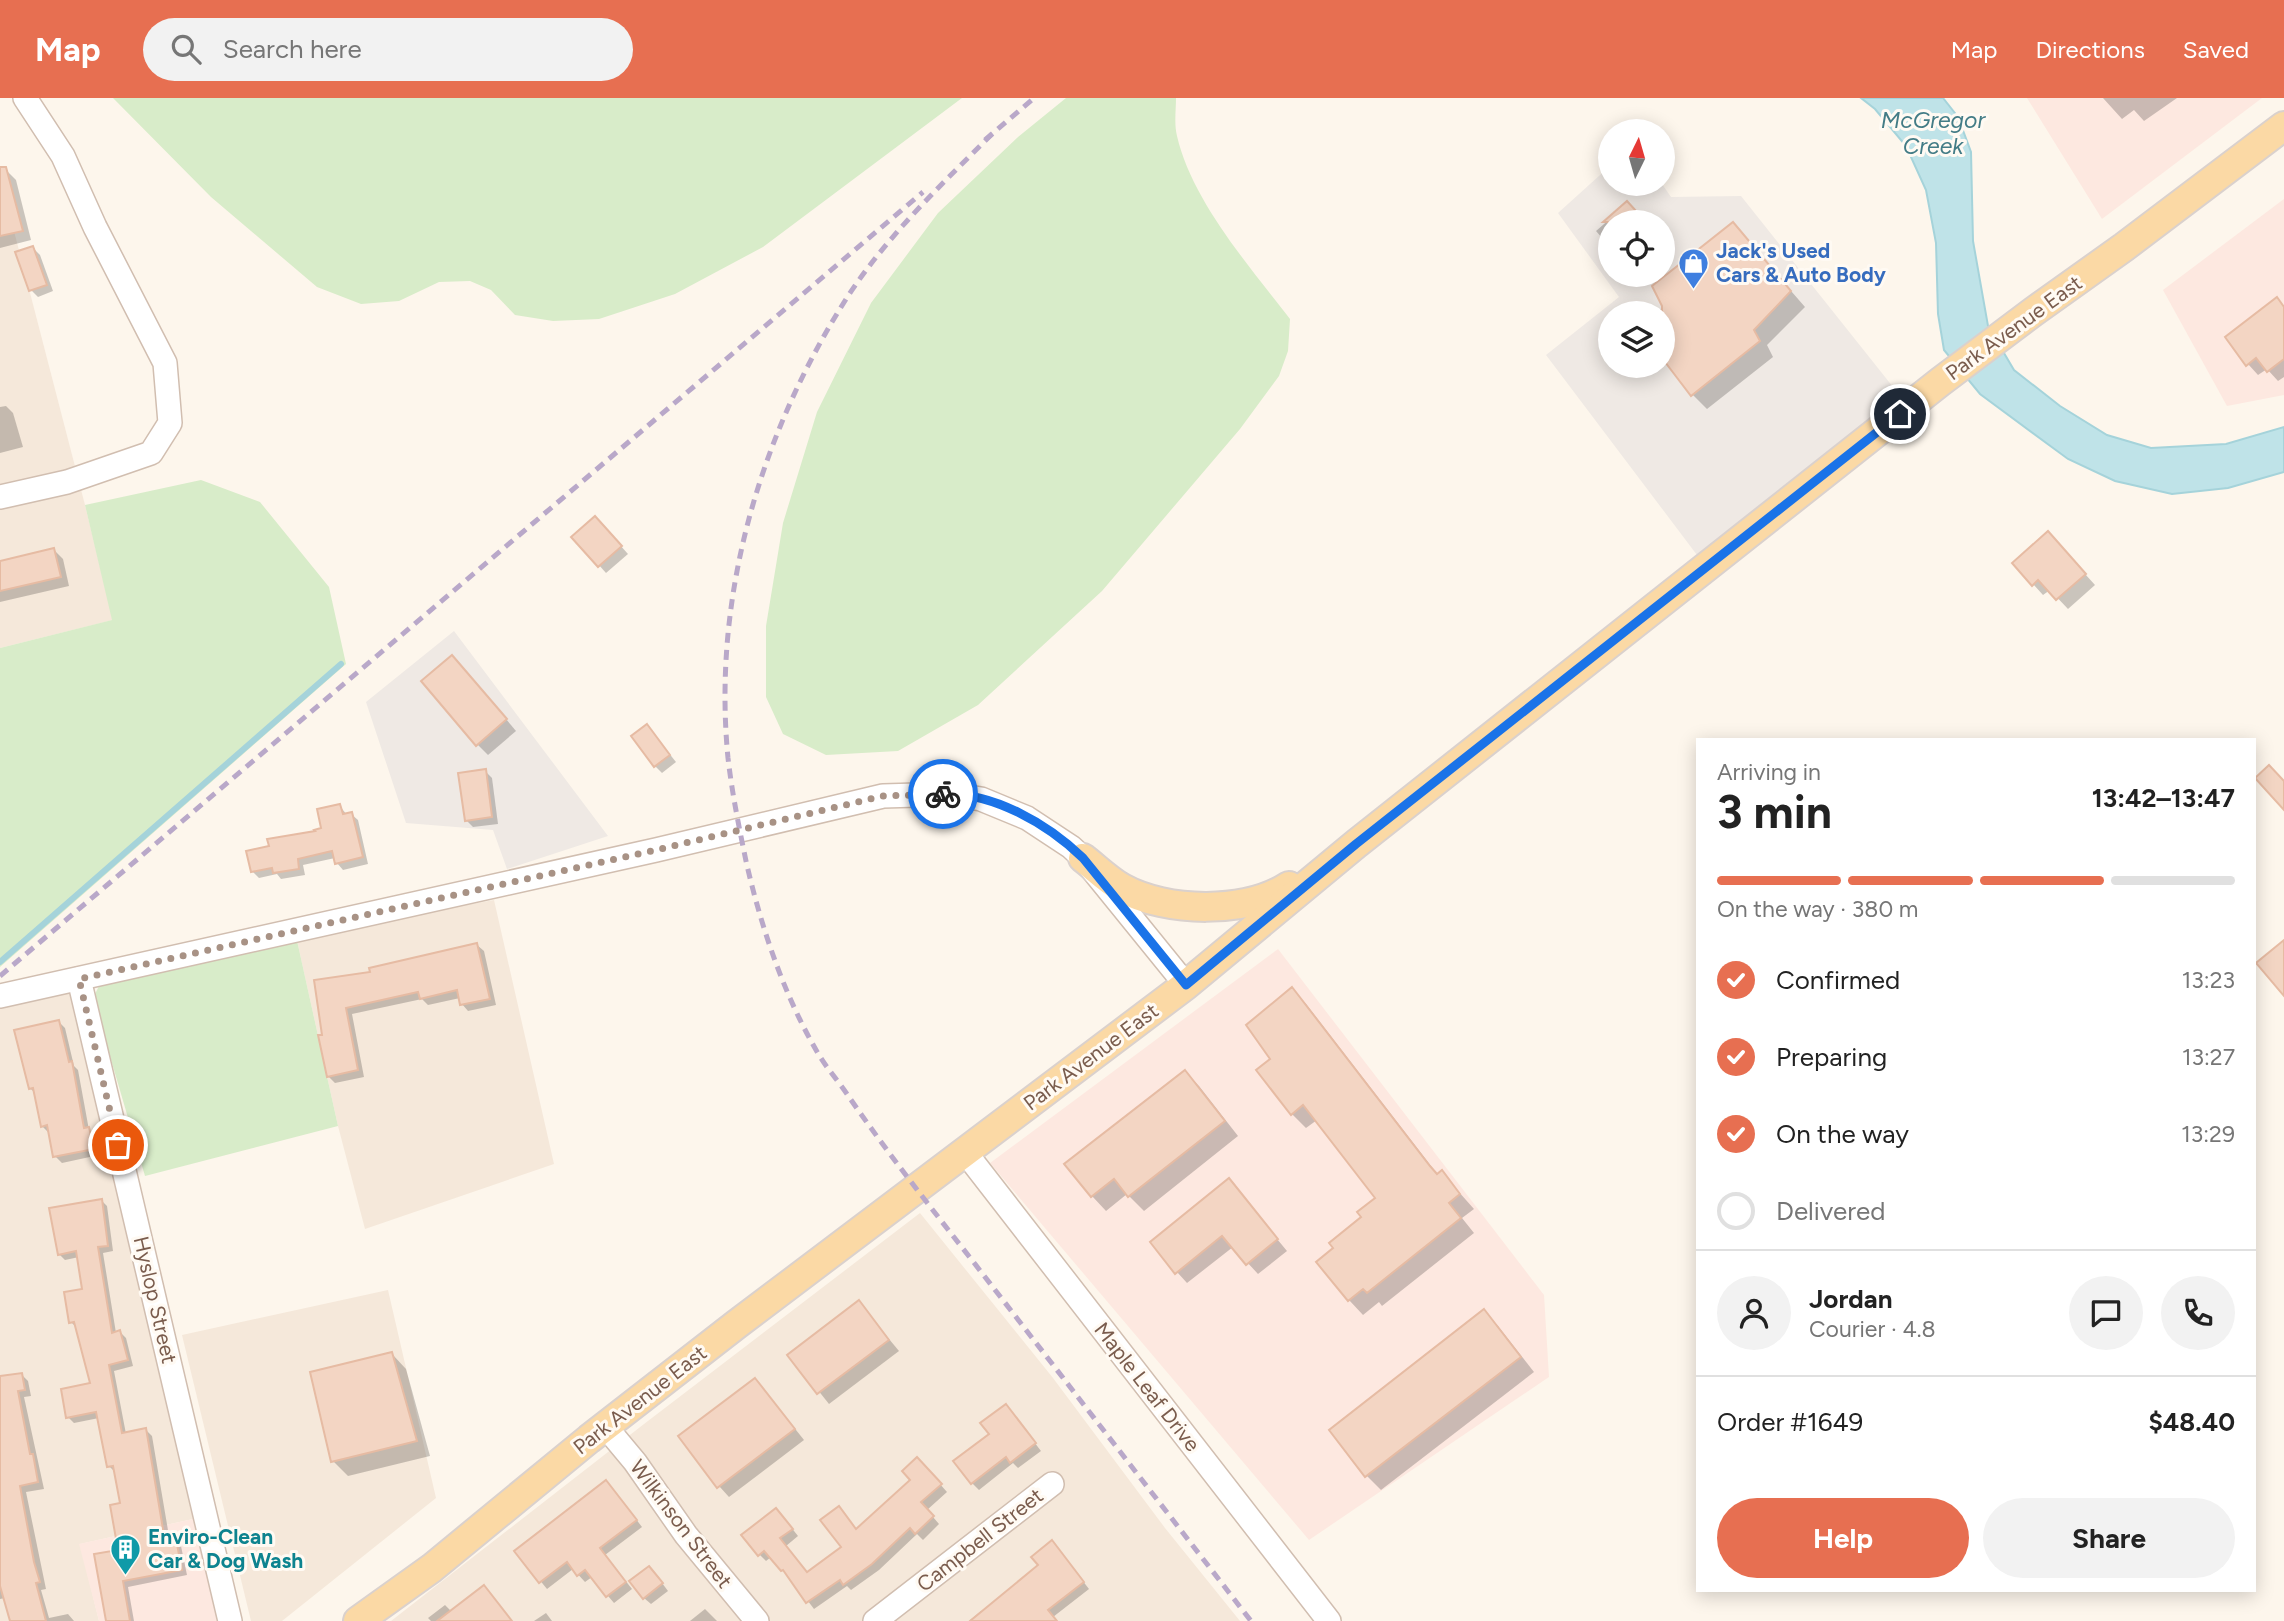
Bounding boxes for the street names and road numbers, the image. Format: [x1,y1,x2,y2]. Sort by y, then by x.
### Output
street label: Park Avenue East [1941,270,2087,385]
street label: Park Avenue East [1018,998,1163,1115]
street label: Hyslop Street [129,1234,182,1366]
street label: Maple Leaf Drive [1089,1317,1206,1456]
street label: Park Avenue East [568,1340,711,1459]
street label: Wilkinson Street [625,1455,738,1593]
street label: Campbell Street [912,1483,1048,1597]

